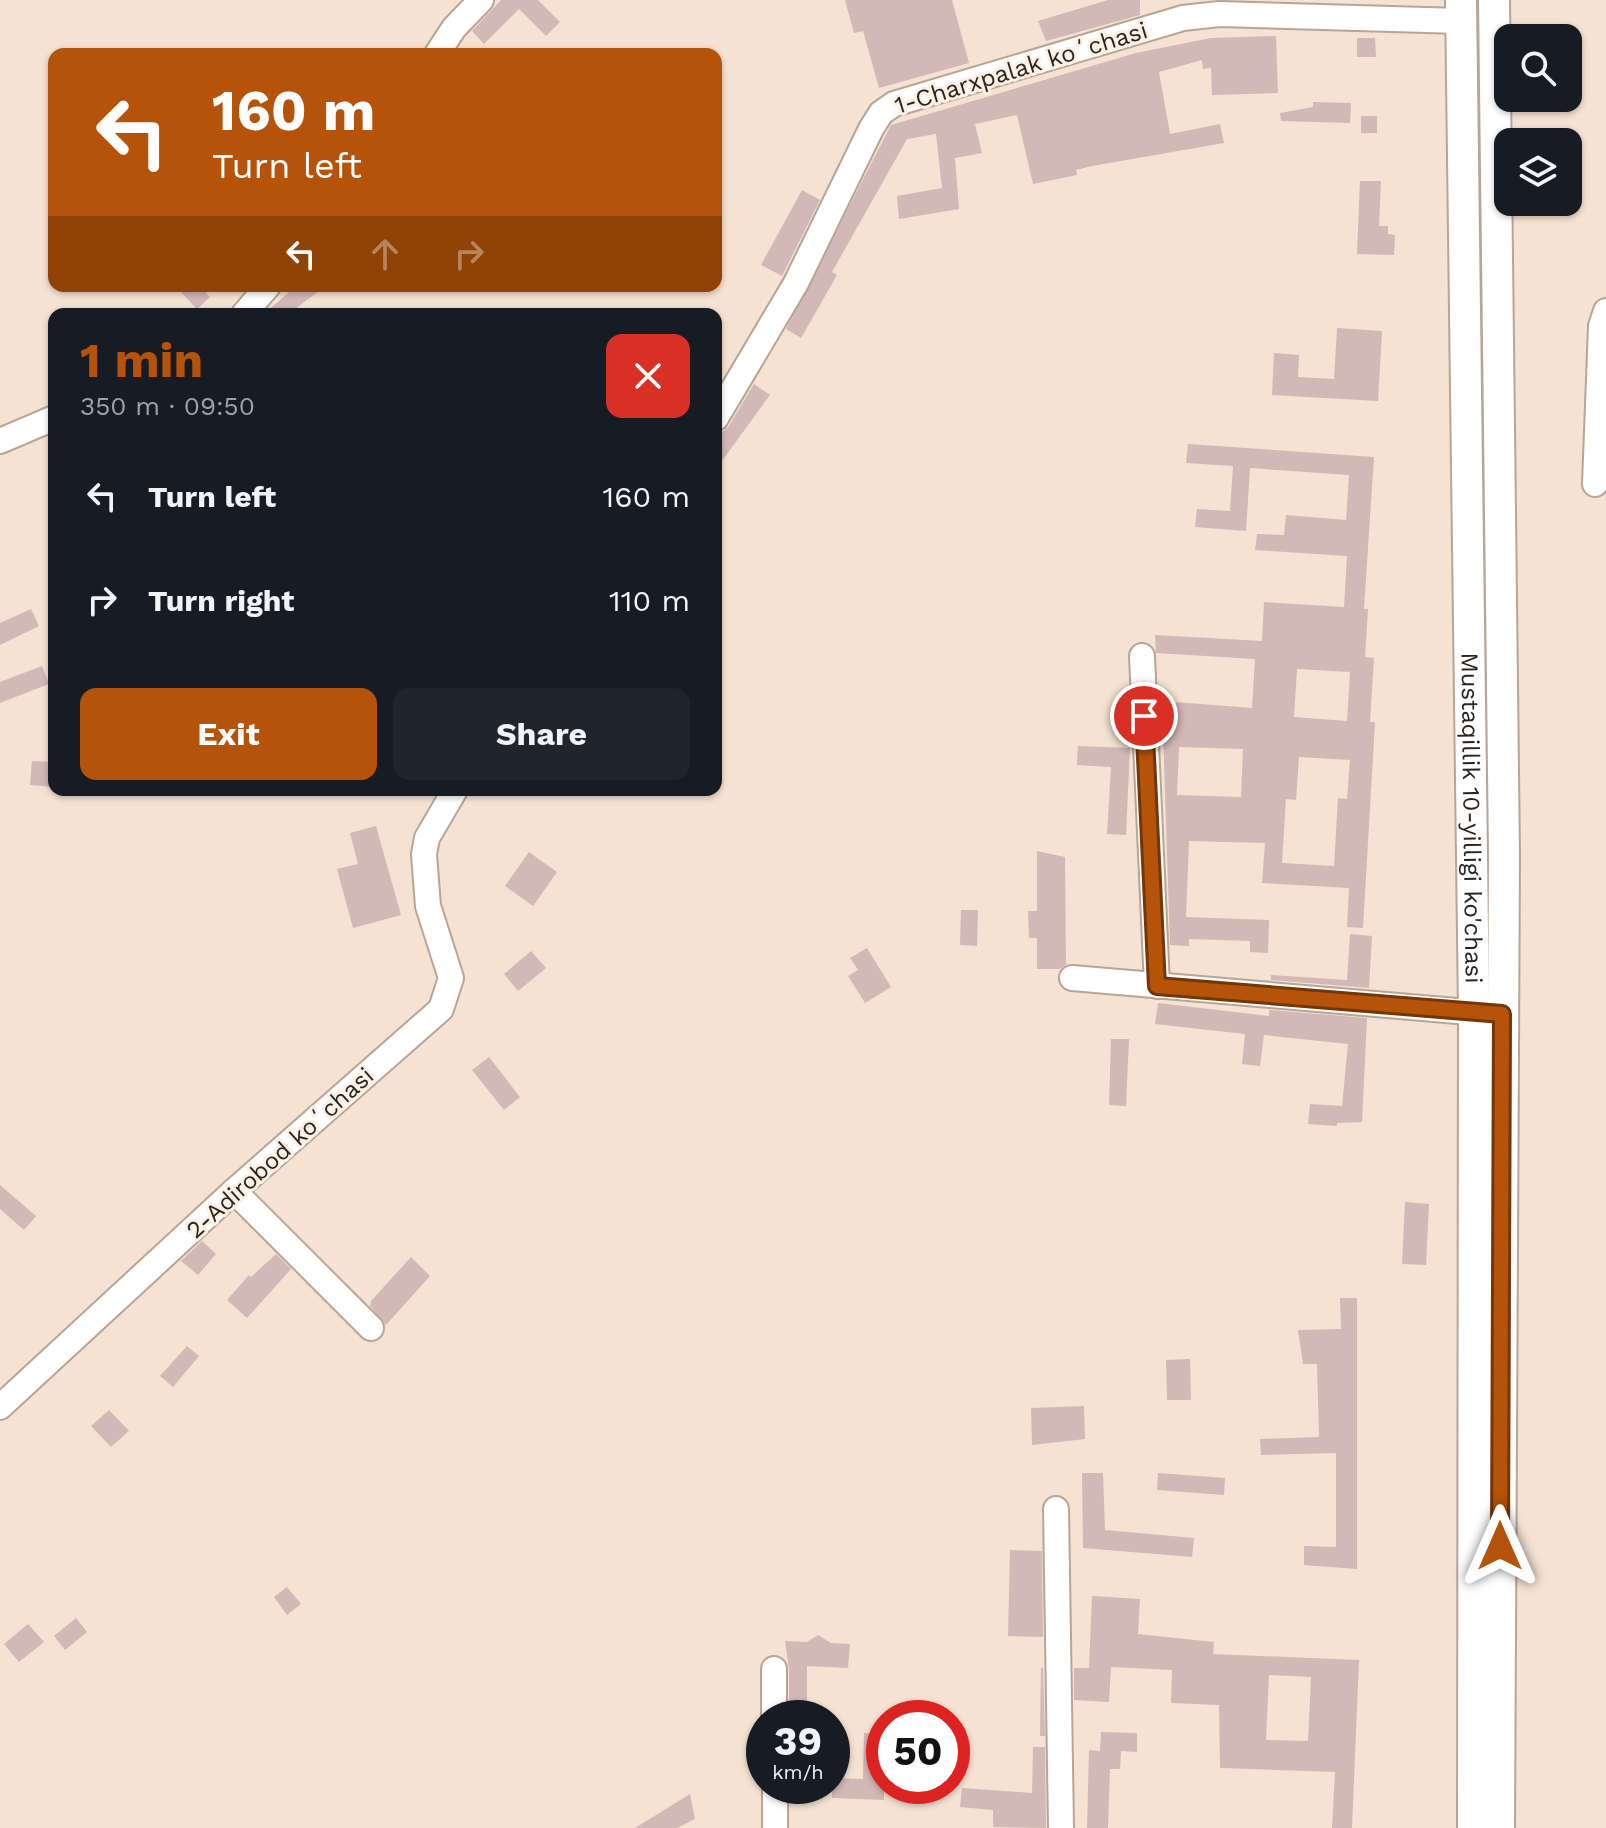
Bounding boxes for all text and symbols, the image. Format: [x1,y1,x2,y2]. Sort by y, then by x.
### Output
street label: 1-Charxpalak koʻchasi [891,16,1151,120]
map controls [1494,24,1582,216]
button: search [1494,24,1582,112]
text: 160 m [212,78,375,144]
icon: left [80,80,184,184]
button: layers [1494,128,1582,216]
text: Turn left [212,145,362,187]
icon: left [279,232,323,276]
icon: ahead [363,232,407,276]
icon: right [447,232,491,276]
text: 1 min [80,332,203,389]
button: close [606,334,690,418]
text: 350 m · 09:50 [80,391,255,421]
icon: left [80,474,124,518]
text: Turn left [148,479,276,514]
text: 160 m [603,479,690,514]
icon: right [80,578,124,622]
text: Turn right [148,583,294,618]
text: 110 m [609,583,690,618]
street label: Mustaqillik 10-yilligi ko'chasi [1455,652,1488,984]
pin [1110,682,1178,750]
button: Exit [80,688,377,780]
button: Share [393,688,690,780]
icon: arrive [1122,694,1166,738]
street label: 2-Adirobod koʻchasi [181,1062,379,1244]
position arrow [1458,1504,1542,1588]
speed limit sign: 50 [866,1700,970,1804]
text: 39 [774,1718,822,1765]
text: km/h [772,1760,824,1784]

